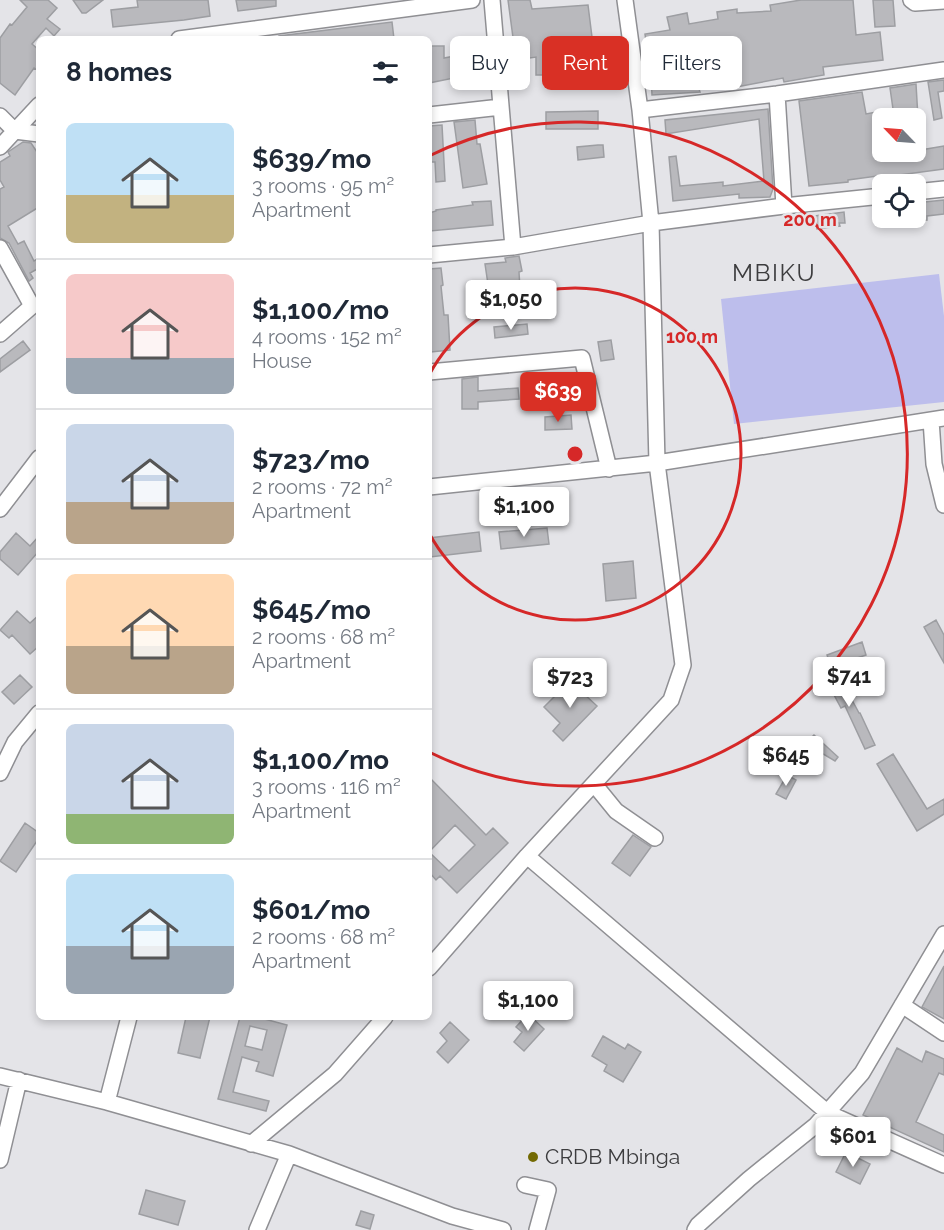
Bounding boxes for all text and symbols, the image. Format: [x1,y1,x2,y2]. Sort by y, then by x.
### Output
chip: Buy [450,36,530,90]
chip: Rent [542,36,629,90]
chip: Filters [641,36,742,90]
icon: filters [369,56,402,89]
text: 8 homes [66,57,172,87]
north arrow [872,108,926,162]
map controls [872,108,926,228]
text: $639/mo [252,144,371,174]
icon: home [114,147,186,219]
text: 3 rooms · 95 m² [252,174,394,198]
button: locate [872,174,926,228]
text: Apartment [252,198,351,222]
text: 200 m [783,209,837,230]
district label: MBIKU [732,258,816,287]
pin: $1,050 [462,280,560,331]
text: $1,050 [480,287,542,311]
text: $1,100/mo [252,295,389,325]
icon: home [114,298,186,370]
text: 4 rooms · 152 m² [252,325,402,349]
text: 100 m [666,326,718,347]
text: House [252,349,312,373]
pin: $639 [522,372,594,423]
text: $639 [534,379,582,403]
centre of rings [565,444,585,464]
text: $723/mo [252,445,370,475]
icon: home [114,448,186,520]
text: 2 rooms · 72 m² [252,475,392,499]
pin: $1,100 [475,487,573,538]
text: $1,100 [493,494,555,518]
text: Apartment [252,499,351,523]
text: $645/mo [252,595,371,625]
icon: home [114,598,186,670]
text: 2 rooms · 68 m² [252,625,395,649]
text: Apartment [252,649,351,673]
pin: $741 [813,657,885,708]
pin: $723 [534,658,606,709]
text: $741 [827,664,871,688]
text: $723 [547,665,593,689]
pin: $645 [750,736,822,787]
text: $645 [762,743,810,767]
text: $1,100/mo [252,745,389,775]
icon: home [114,748,186,820]
text: 3 rooms · 116 m² [252,775,401,799]
text: Apartment [252,799,351,823]
text: $601/mo [252,895,370,925]
icon: home [114,898,186,970]
text: 2 rooms · 68 m² [252,925,395,949]
text: Apartment [252,949,351,973]
pin: $1,100 [479,981,577,1032]
text: $1,100 [497,988,559,1012]
pin: $601 [817,1117,889,1168]
text: $601 [830,1124,876,1148]
place label: CRDB Mbinga [545,1144,680,1169]
marker: CRDB Mbinga [526,1150,540,1164]

